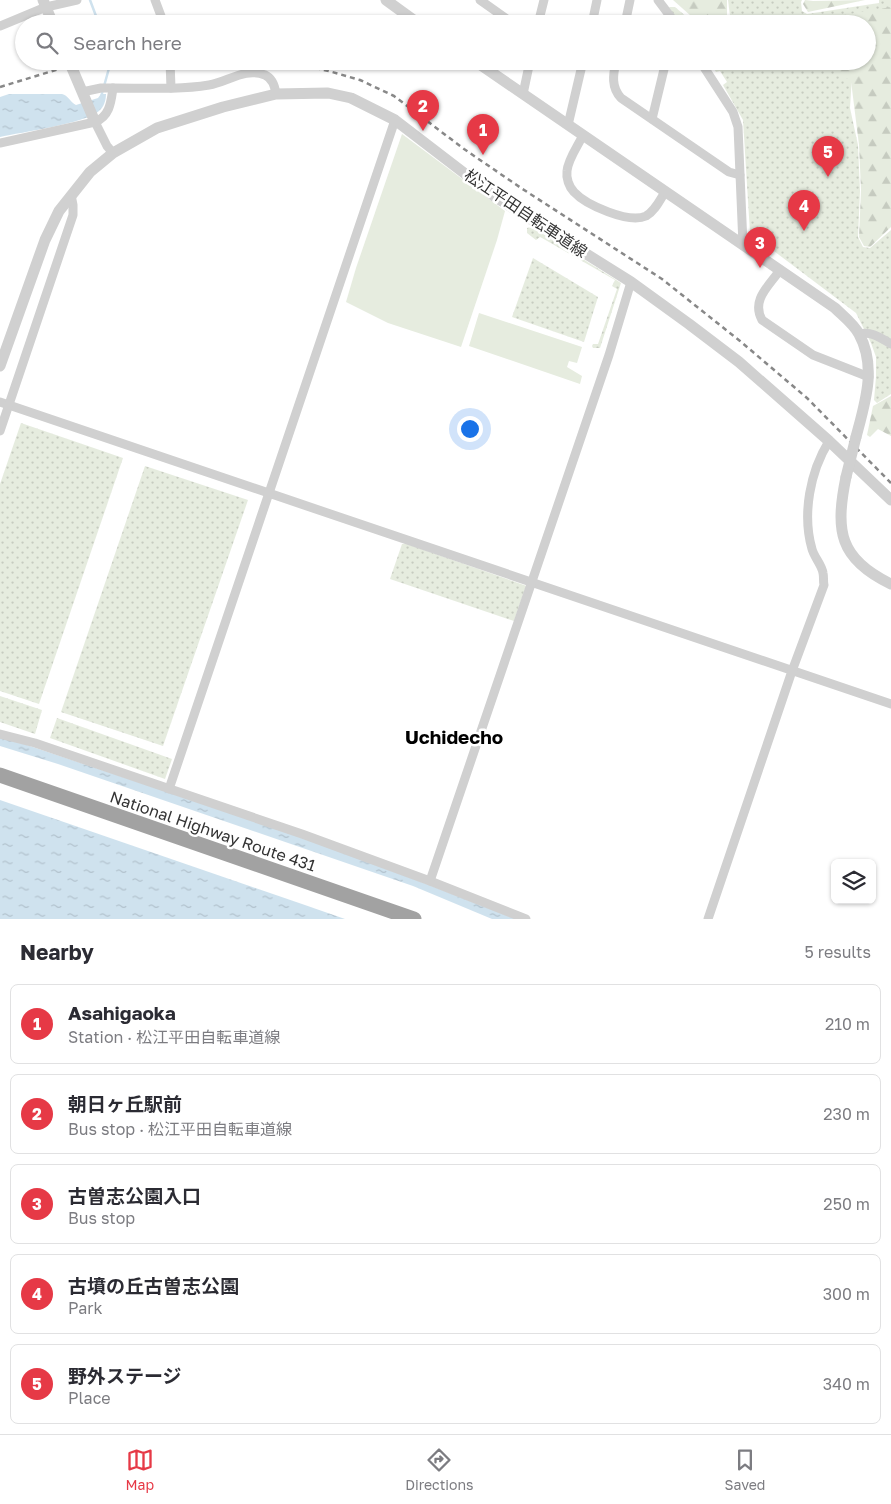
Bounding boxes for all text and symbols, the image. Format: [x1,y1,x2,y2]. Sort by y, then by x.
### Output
search box [15,15,876,70]
icon: search [33,29,61,57]
text: Search here [73,31,182,54]
pin: 2 [407,90,439,131]
pin: 1 [467,114,499,155]
pin: 5 [812,136,844,177]
street label: 松江平田自転車道線 [461,164,591,262]
pin: 4 [788,190,820,231]
pin: 3 [744,227,776,268]
your location [457,416,483,442]
district label: Uchidecho [405,725,503,748]
street label: National Highway Route 431 [108,786,319,876]
map controls [831,859,876,904]
button: layers [831,859,876,904]
text: Nearby [20,939,94,965]
text: 5 results [805,942,871,962]
text: Asahigaoka [68,1001,176,1024]
text: 1 [33,1014,41,1034]
text: 210 m [825,1014,870,1034]
text: Station · 松江平田自転車道線 [68,1027,280,1047]
text: 朝日ヶ丘駅前 [68,1092,182,1115]
text: 2 [32,1104,42,1124]
text: 230 m [823,1104,870,1124]
text: Bus stop · 松江平田自転車道線 [68,1119,292,1139]
text: 古曽志公園入口 [68,1184,201,1207]
text: 3 [32,1194,42,1214]
text: 250 m [823,1194,870,1214]
text: Bus stop [68,1208,135,1228]
text: 古墳の丘古曽志公園 [68,1274,239,1297]
text: 4 [32,1284,42,1304]
text: 300 m [823,1284,870,1304]
text: Park [68,1298,103,1318]
text: 野外ステージ [68,1364,182,1387]
text: 5 [32,1374,42,1394]
text: 340 m [823,1374,870,1394]
text: Place [68,1388,111,1408]
tab: Map [126,1446,154,1493]
tab: Directions [405,1446,474,1493]
tab: Saved [725,1446,765,1493]

